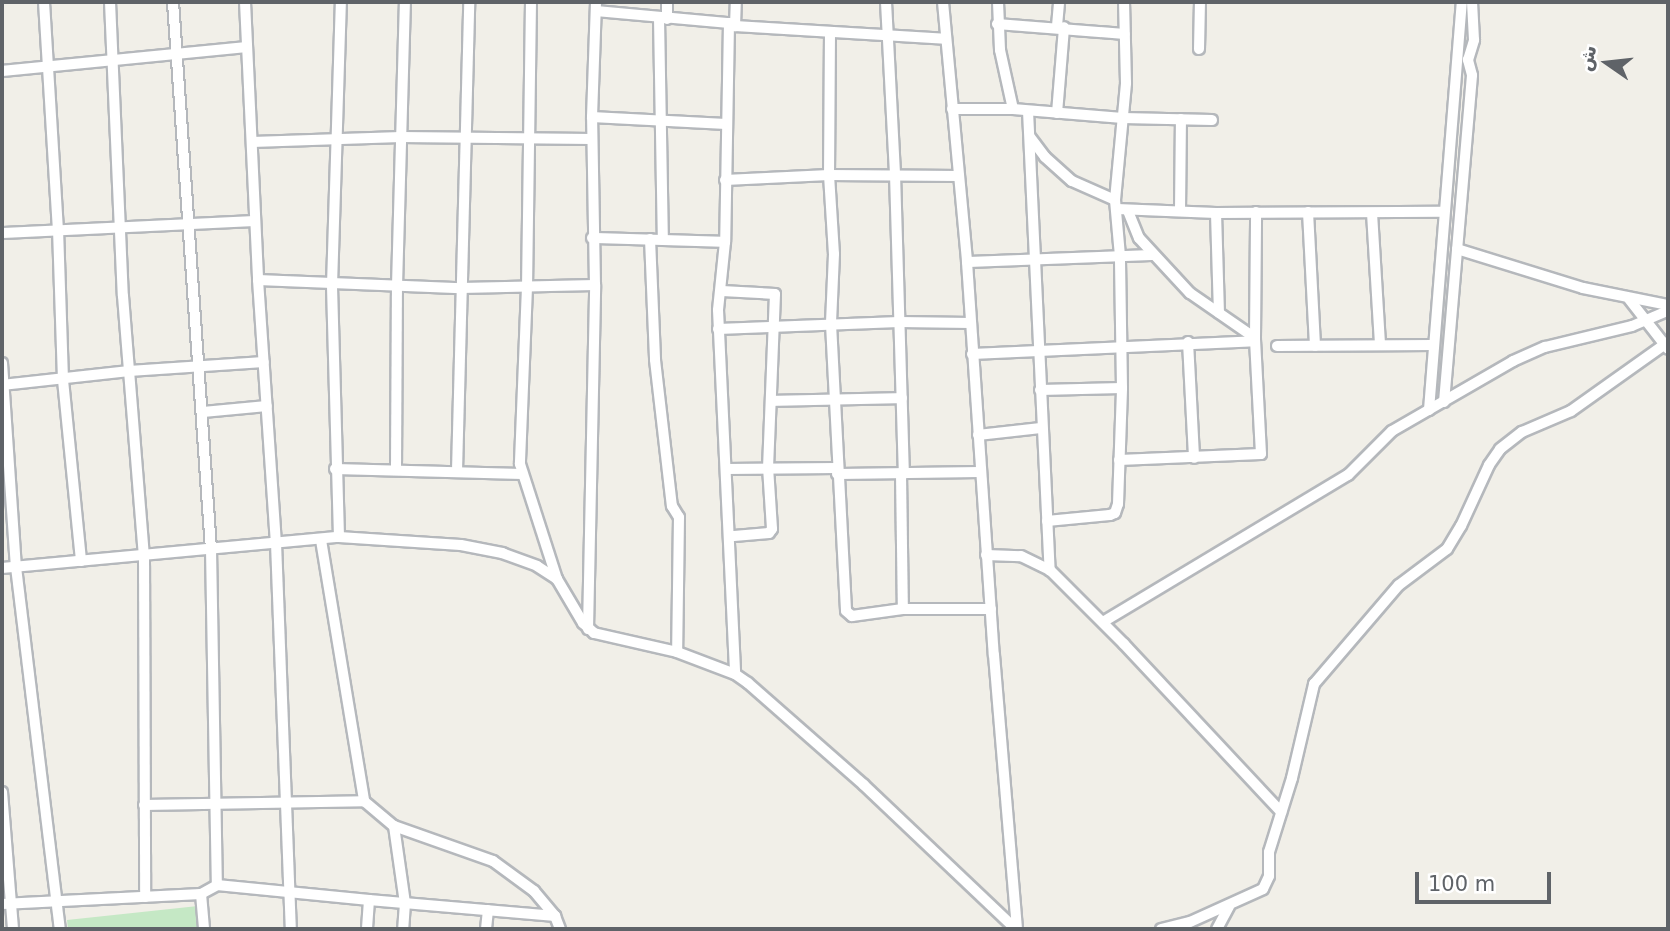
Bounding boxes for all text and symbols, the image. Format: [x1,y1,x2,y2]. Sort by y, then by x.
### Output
north arrow [1572,28,1642,98]
text: ش [1573,43,1600,73]
scale bar [1418,858,1554,902]
text: 100 m [1428,872,1495,896]

